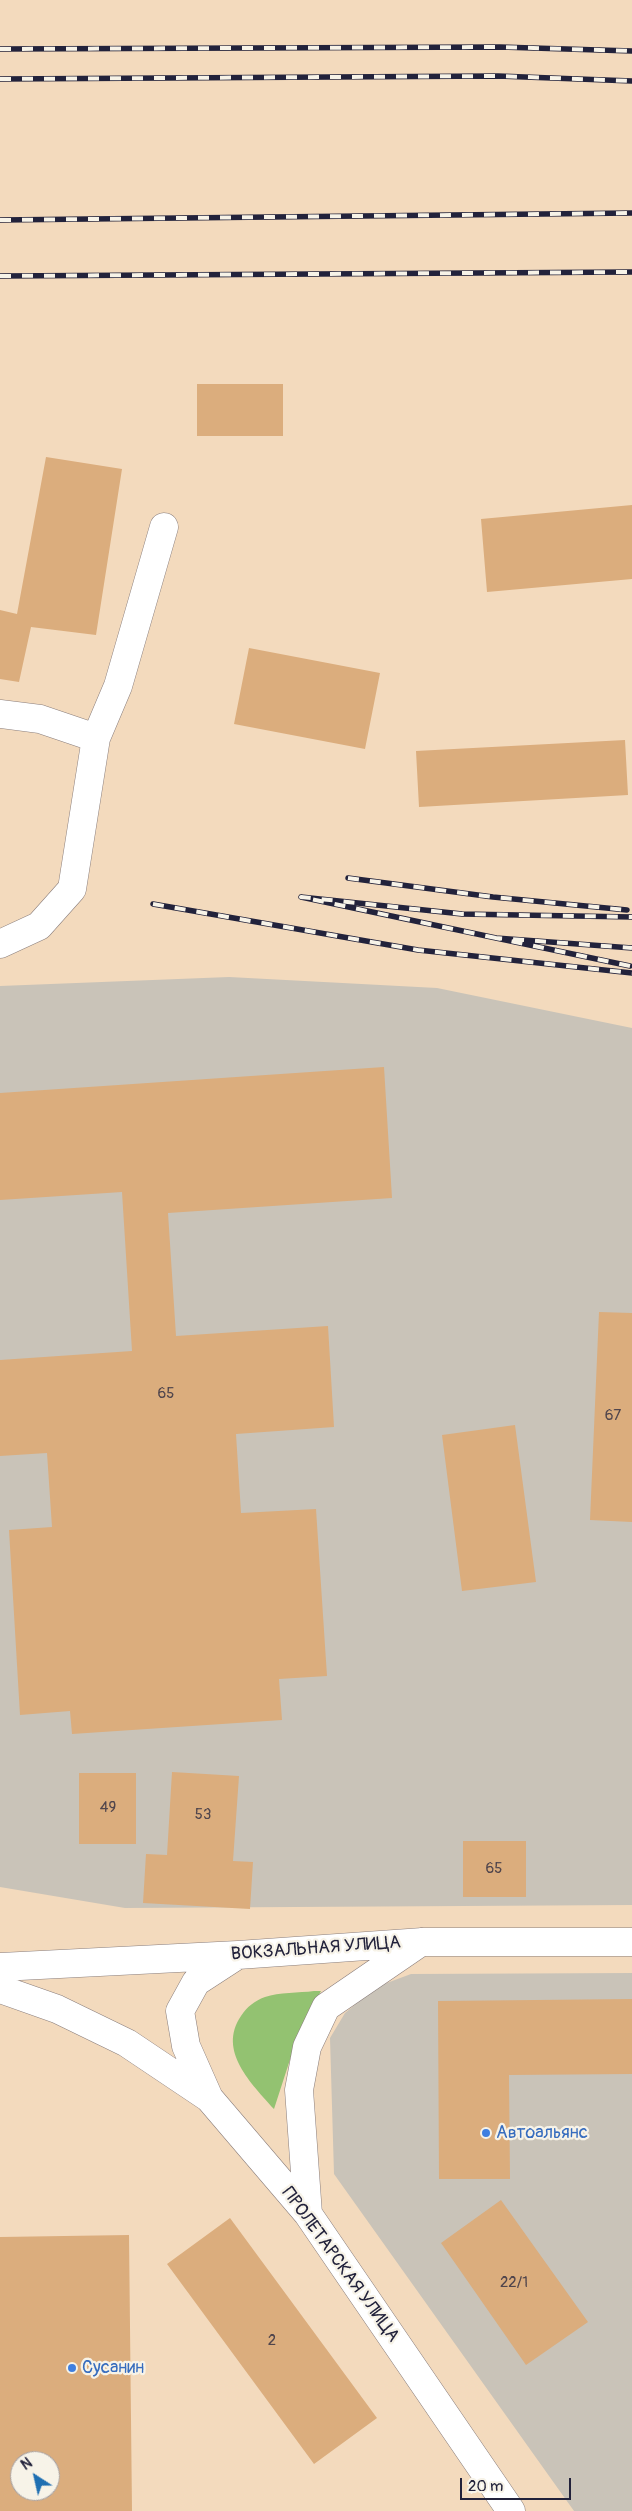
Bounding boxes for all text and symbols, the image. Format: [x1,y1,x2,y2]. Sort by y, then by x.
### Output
house number: 65 [158,1385,174,1403]
house number: 67 [605,1407,621,1425]
house number: 49 [100,1799,116,1817]
house number: 53 [195,1806,211,1824]
house number: 65 [486,1860,502,1878]
street label: ВОКЗАЛЬНАЯ УЛИЦА [230,1932,402,1966]
place label: Автоальянс [496,2122,588,2144]
marker: Автоальянс [480,2127,492,2139]
street label: ПРОЛЕТАРСКАЯ УЛИЦА [277,2183,403,2347]
house number: 22/1 [500,2274,528,2292]
house number: 2 [268,2332,276,2350]
place label: Сусанин [82,2357,144,2379]
marker: Сусанин [66,2362,78,2374]
north arrow [10,2451,60,2501]
text: N [18,2454,35,2474]
scale bar [462,2468,573,2500]
text: 20 m [468,2477,503,2496]

